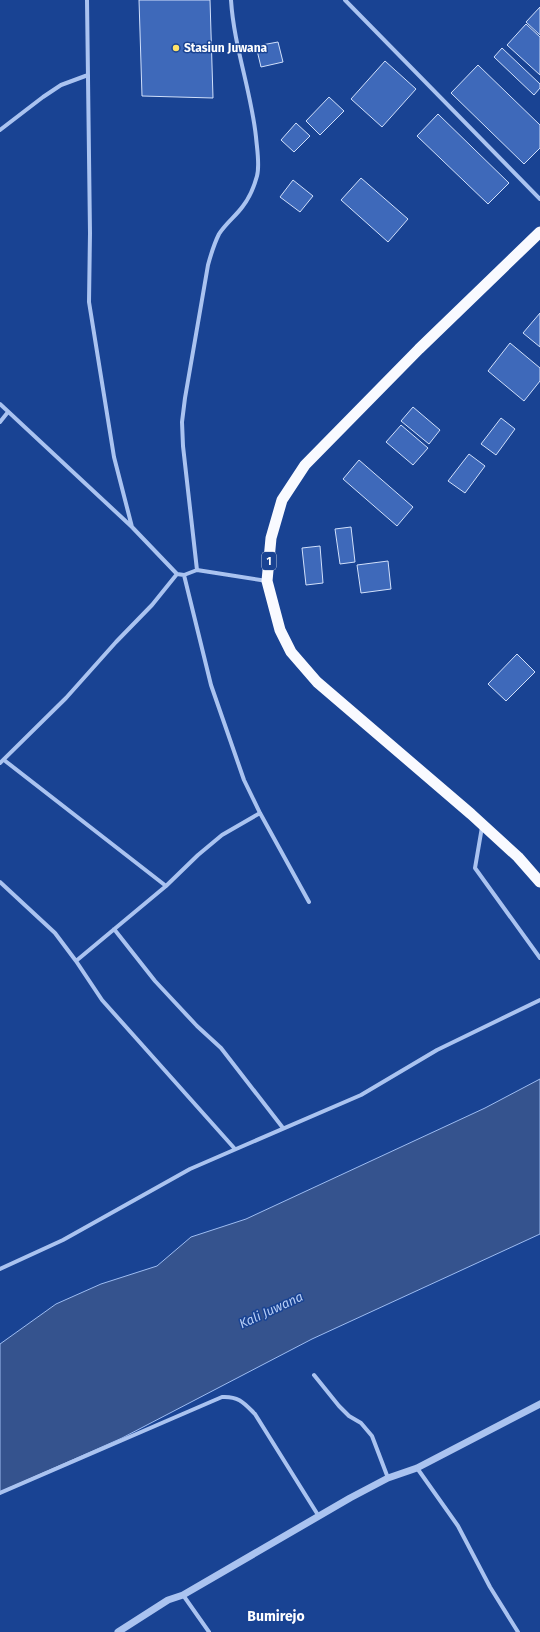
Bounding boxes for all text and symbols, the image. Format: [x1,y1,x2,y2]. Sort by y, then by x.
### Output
place label: Stasiun Juwana [184,41,268,55]
marker: Stasiun Juwana [171,43,181,53]
road number: 1 [262,552,276,570]
water label: Kali Juwana [237,1289,305,1331]
district label: Bumirejo [247,1608,305,1625]

